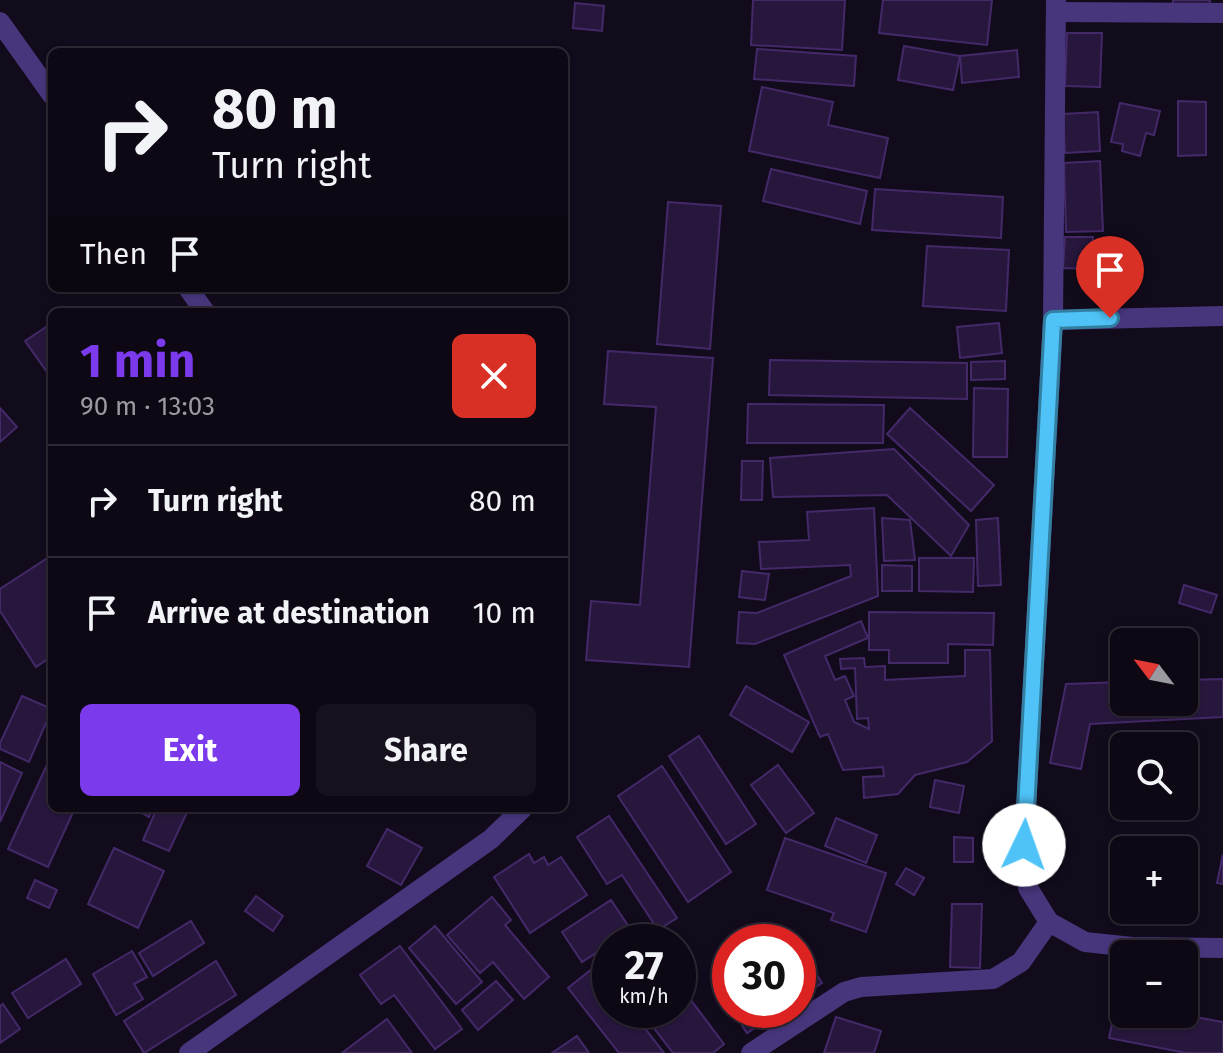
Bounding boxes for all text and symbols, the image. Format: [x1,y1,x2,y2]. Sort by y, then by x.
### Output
text: 80 m [212,76,338,143]
icon: right [80,80,184,184]
text: Turn right [212,144,372,188]
icon: arrive [163,232,207,276]
text: Then [80,236,147,272]
pin [1076,236,1144,318]
icon: arrive [1088,248,1132,292]
text: 1 min [80,332,195,390]
button: close [452,334,536,418]
text: 90 m · 13:03 [80,391,215,422]
icon: right [80,479,124,523]
text: Turn right [148,483,283,519]
text: 80 m [469,483,536,519]
icon: arrive [80,591,124,635]
text: Arrive at destination [148,595,430,631]
text: 10 m [473,595,536,631]
north arrow [1110,628,1198,716]
map controls [1110,628,1198,1028]
button: Exit [80,704,300,796]
button: Share [316,704,536,796]
button: search [1110,732,1198,820]
position arrow [982,803,1066,887]
button: + [1110,836,1198,924]
speed limit sign: 30 [712,924,816,1028]
button: − [1110,940,1198,1028]
text: 27 [625,942,664,990]
text: km/h [619,984,669,1008]

